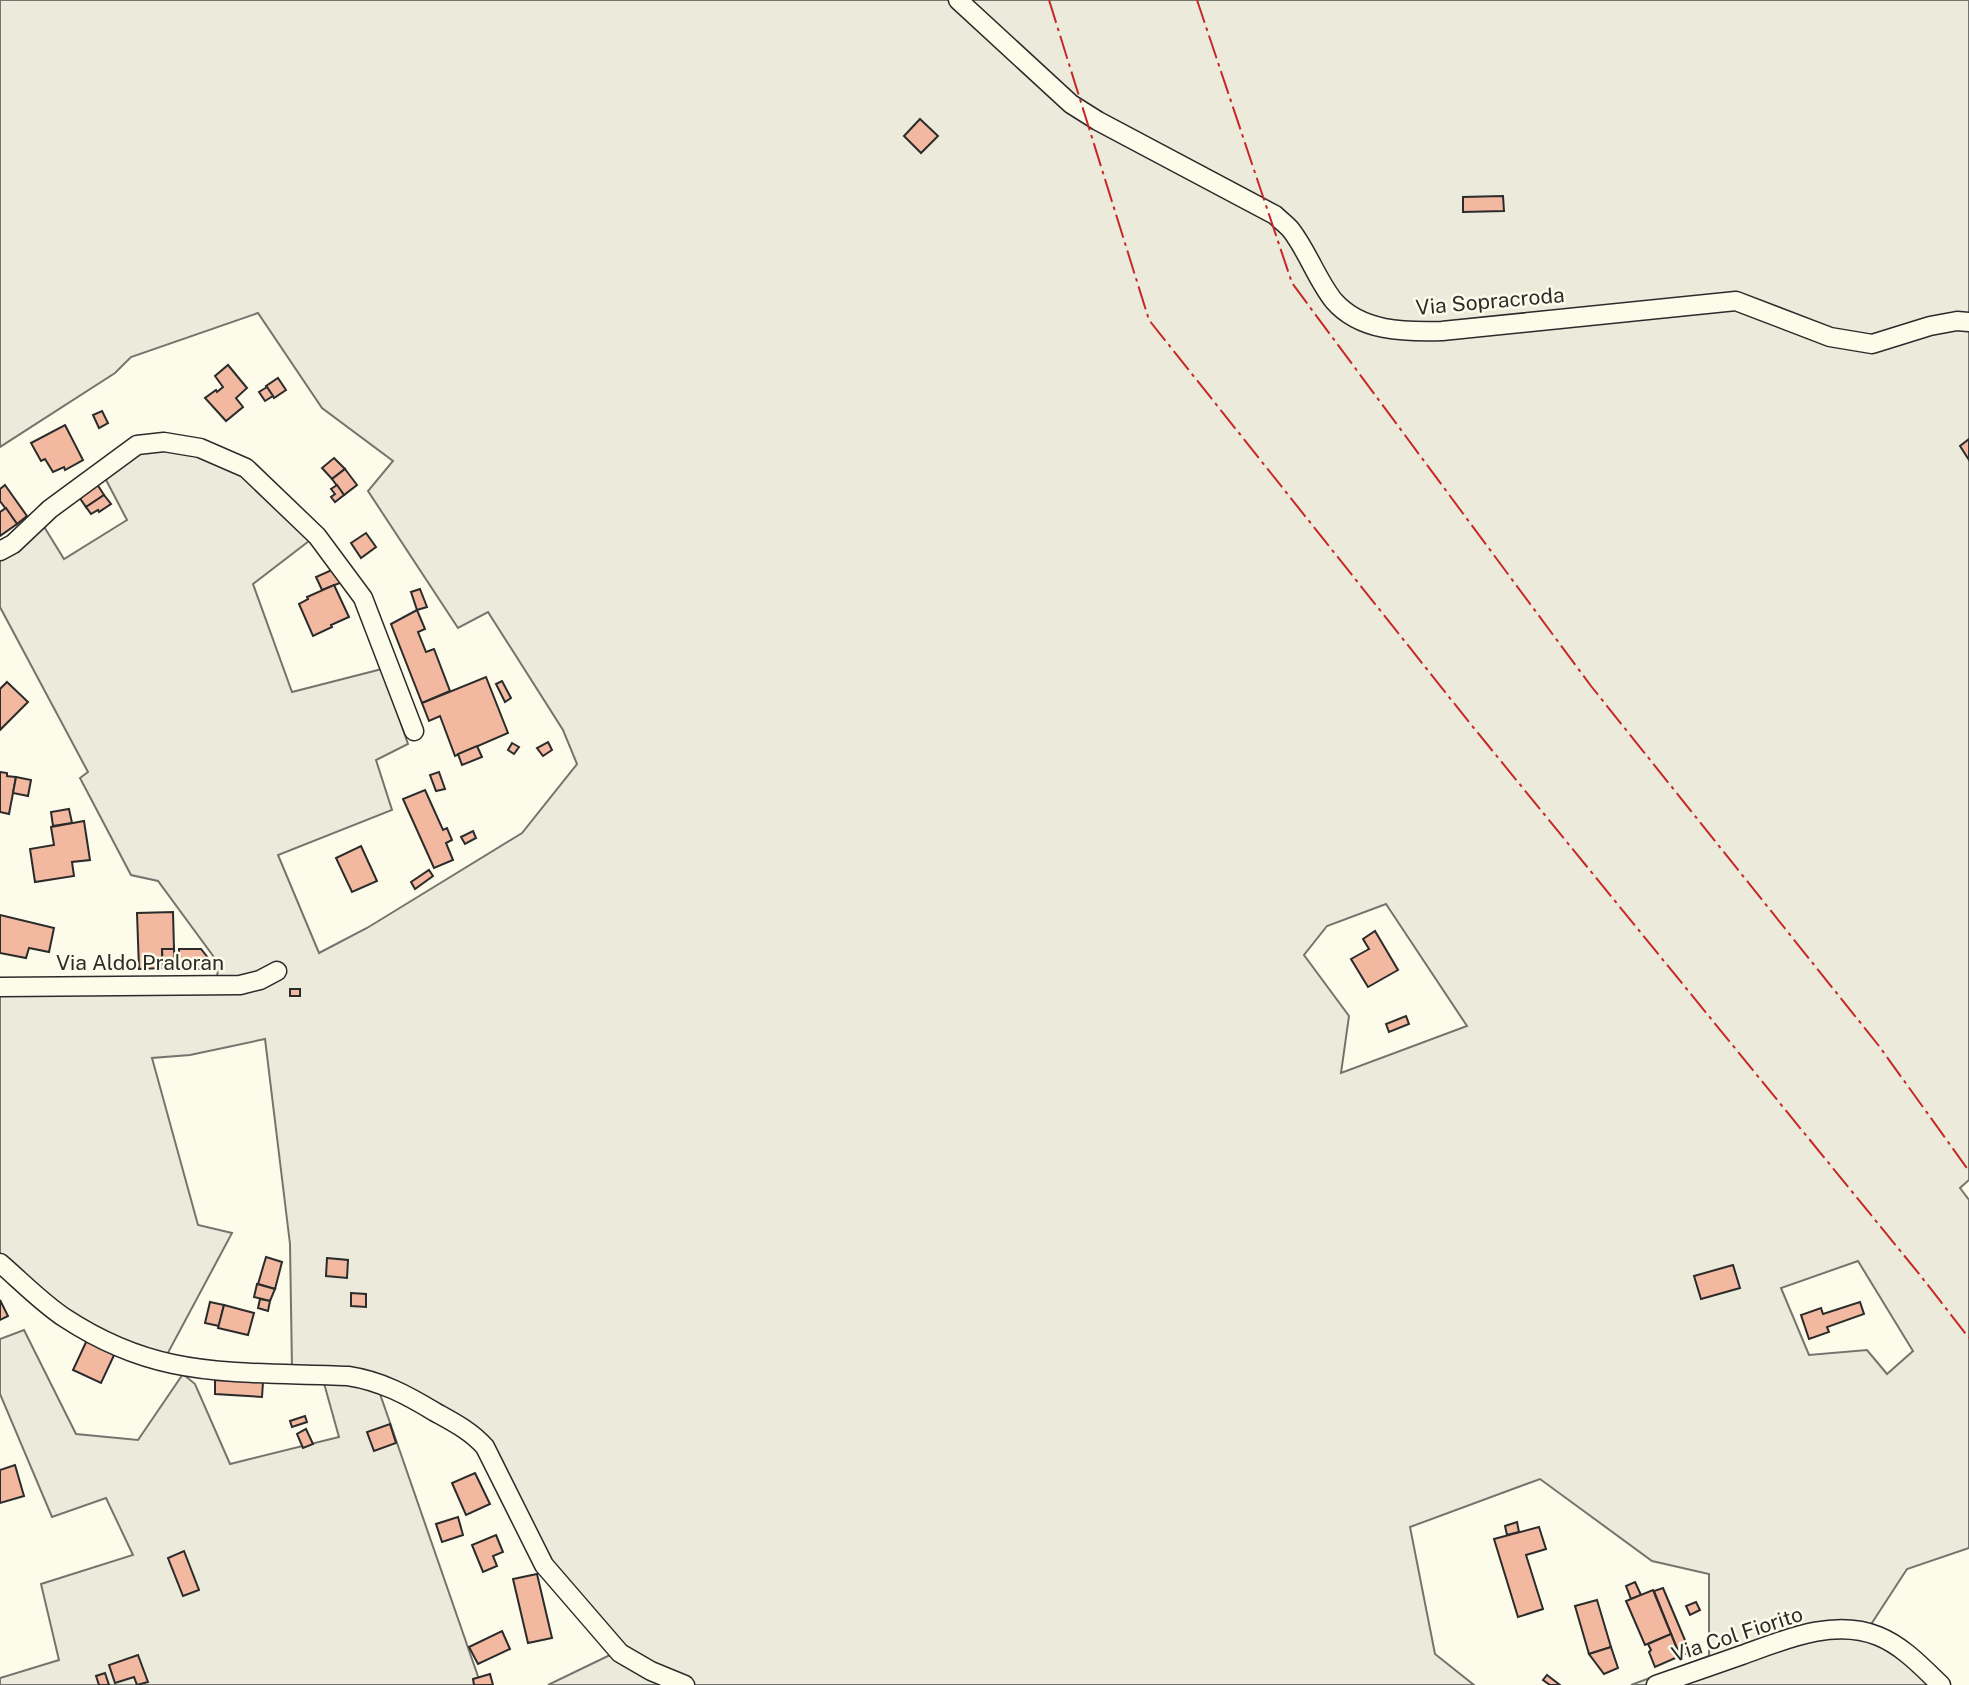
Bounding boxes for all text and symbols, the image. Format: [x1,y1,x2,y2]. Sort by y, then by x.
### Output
street label: Via Sopracroda [1415,282,1565,320]
street label: Via Aldo Praloran [56,950,224,975]
street label: Via Col Fiorito [1668,1601,1806,1667]

